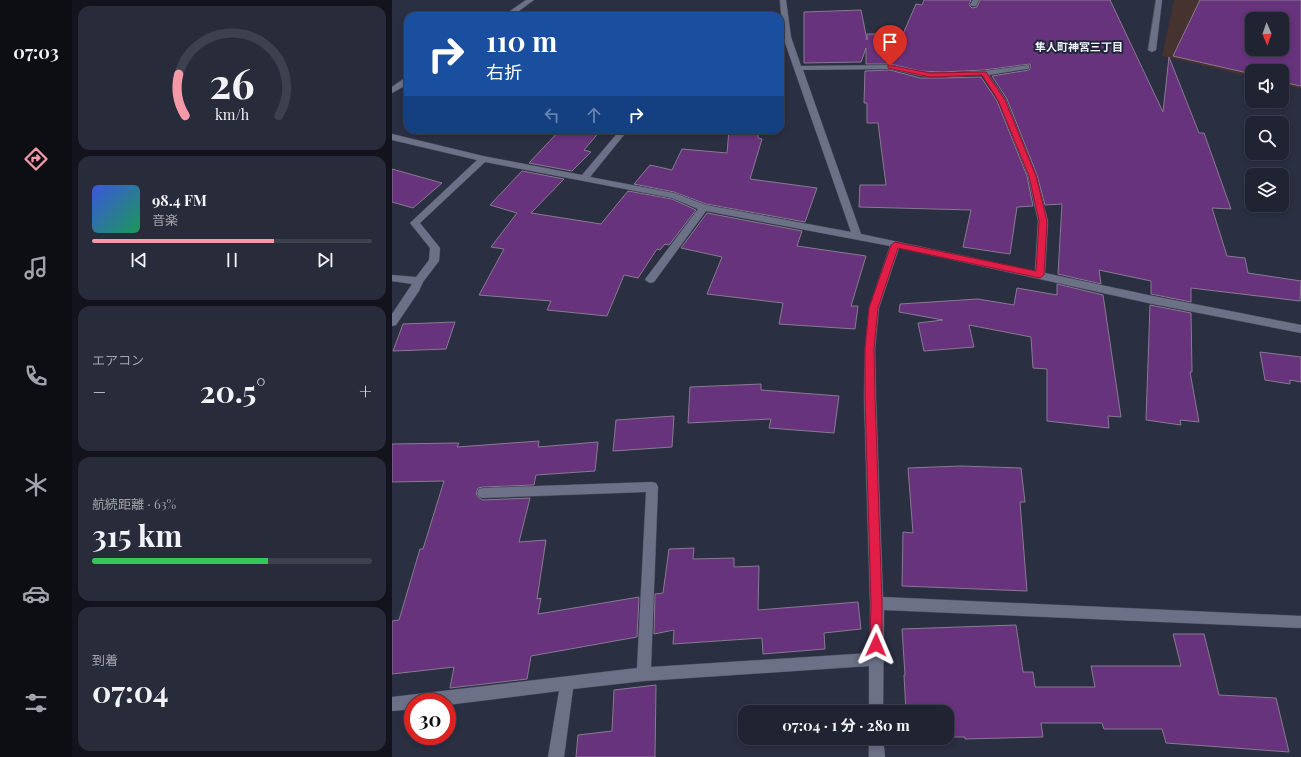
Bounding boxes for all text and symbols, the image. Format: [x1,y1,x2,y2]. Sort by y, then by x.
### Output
north arrow [1245,12,1289,56]
map controls [1245,12,1289,212]
text: 110 m [486,22,557,59]
pin [873,25,907,66]
icon: right [420,28,472,80]
icon: arrive [879,31,901,53]
district label: 隼人町神宮三丁目 [1035,39,1123,54]
text: 07:03 [13,40,59,64]
text: 26 [209,54,255,109]
text: 右折 [486,60,522,84]
button: sound [1245,64,1289,108]
icon: left [541,104,563,126]
icon: ahead [583,104,605,126]
icon: right [625,104,647,126]
text: km/h [215,105,250,124]
button: search [1245,116,1289,160]
icon: directions [22,145,50,173]
button: layers [1245,168,1289,212]
text: 98.4 FM [152,190,207,210]
text: 音楽 [152,211,178,228]
icon: previous [128,249,150,271]
icon: pause [221,249,243,271]
icon: next [314,249,336,271]
icon: music [22,254,50,282]
text: エアコン [92,351,144,368]
icon: phone [22,362,50,390]
text: 20.5° [200,371,266,411]
text: − [92,376,106,406]
text: + [359,376,372,406]
icon: climate [22,471,50,499]
text: 航続距離 · 63% [92,495,176,512]
text: 315 km [92,515,182,555]
icon: car [22,580,50,608]
position arrow [855,624,897,666]
text: 到着 [92,651,118,668]
text: 07:04 [92,671,169,711]
icon: filters [22,689,50,717]
speed limit sign: 30 [404,693,456,745]
text: 07:04 · 1 分 · 280 m [782,715,910,735]

